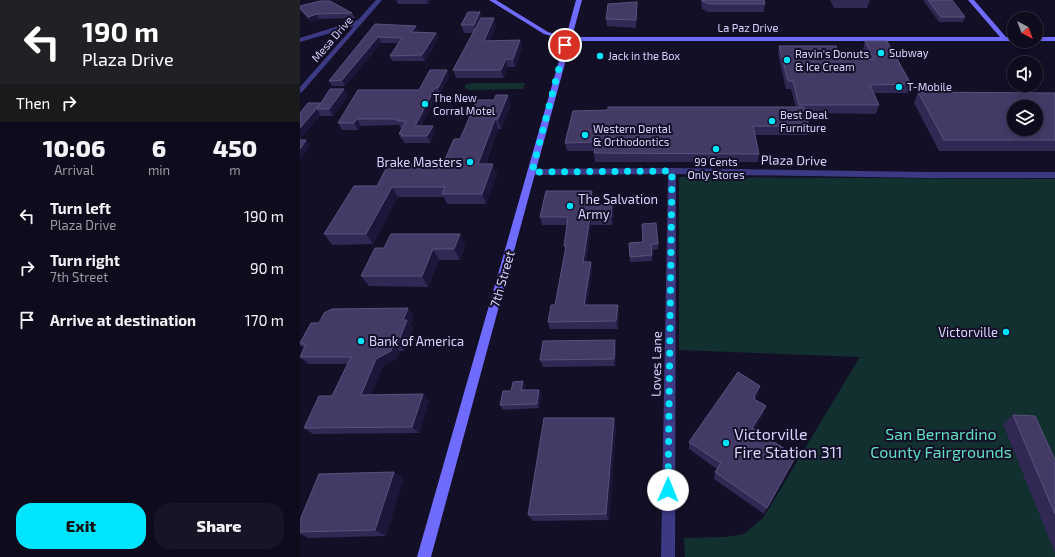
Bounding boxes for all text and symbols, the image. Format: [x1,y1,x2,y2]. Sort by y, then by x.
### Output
north arrow [1007,12,1043,48]
map controls [1007,12,1043,136]
street label: Mesa Drive [308,13,355,64]
text: 190 m [82,14,159,48]
icon: left [16,16,68,68]
street label: La Paz Drive [718,21,778,34]
pin [548,28,582,62]
icon: arrive [554,34,576,56]
place label: Subway [889,46,929,59]
place label: Ravin's Donuts & Ice Cream [795,47,869,73]
text: Plaza Drive [82,48,174,70]
marker: Subway [876,48,886,58]
place label: Jack in the Box [608,49,680,62]
marker: Jack in the Box [595,51,605,61]
marker: Ravin's Donuts & Ice Cream [782,55,792,65]
button: sound [1007,56,1043,92]
place label: T-Mobile [907,80,952,93]
marker: T-Mobile [894,82,904,92]
place label: The New Corral Motel [433,91,496,117]
icon: right [58,92,80,114]
text: Then [16,94,50,112]
marker: The New Corral Motel [420,99,430,109]
button: layers [1007,100,1043,136]
place label: Best Deal Furniture [780,108,828,134]
marker: Best Deal Furniture [767,116,777,126]
place label: Western Dental & Orthodontics [593,122,672,148]
marker: Western Dental & Orthodontics [580,130,590,140]
text: 10:06 [43,133,105,162]
text: 6 [152,133,166,162]
text: 450 [213,133,257,162]
marker: 99 Cents Only Stores [711,144,721,154]
street label: Plaza Drive [761,151,827,169]
place label: Brake Masters [376,154,462,170]
place label: 99 Cents Only Stores [687,155,745,181]
marker: Brake Masters [465,157,475,167]
text: Arrival [54,162,94,178]
text: min [148,162,170,178]
text: m [229,162,241,178]
place label: The Salvation Army [578,191,658,222]
text: Turn left [50,199,111,217]
marker: The Salvation Army [565,201,575,211]
icon: left [16,205,38,227]
text: 190 m [244,207,284,225]
text: Plaza Drive [50,217,116,233]
street label: 7th Street [486,249,518,309]
text: Turn right [50,251,120,269]
icon: right [16,257,38,279]
text: 90 m [250,259,284,277]
text: 7th Street [50,269,108,285]
icon: arrive [16,309,38,331]
text: Arrive at destination [50,311,196,329]
text: 170 m [245,311,284,329]
place label: Victorville [938,324,998,340]
marker: Victorville [1001,327,1011,337]
street label: Loves Lane [647,331,665,397]
place label: Bank of America [369,333,464,349]
marker: Bank of America [356,336,366,346]
place label: Victorville Fire Station 311 [734,424,842,461]
park label: San Bernardino County Fairgrounds [870,424,1012,461]
marker: Victorville Fire Station 311 [721,438,731,448]
position arrow [647,469,689,511]
button: Exit [16,503,146,549]
button: Share [154,503,284,549]

